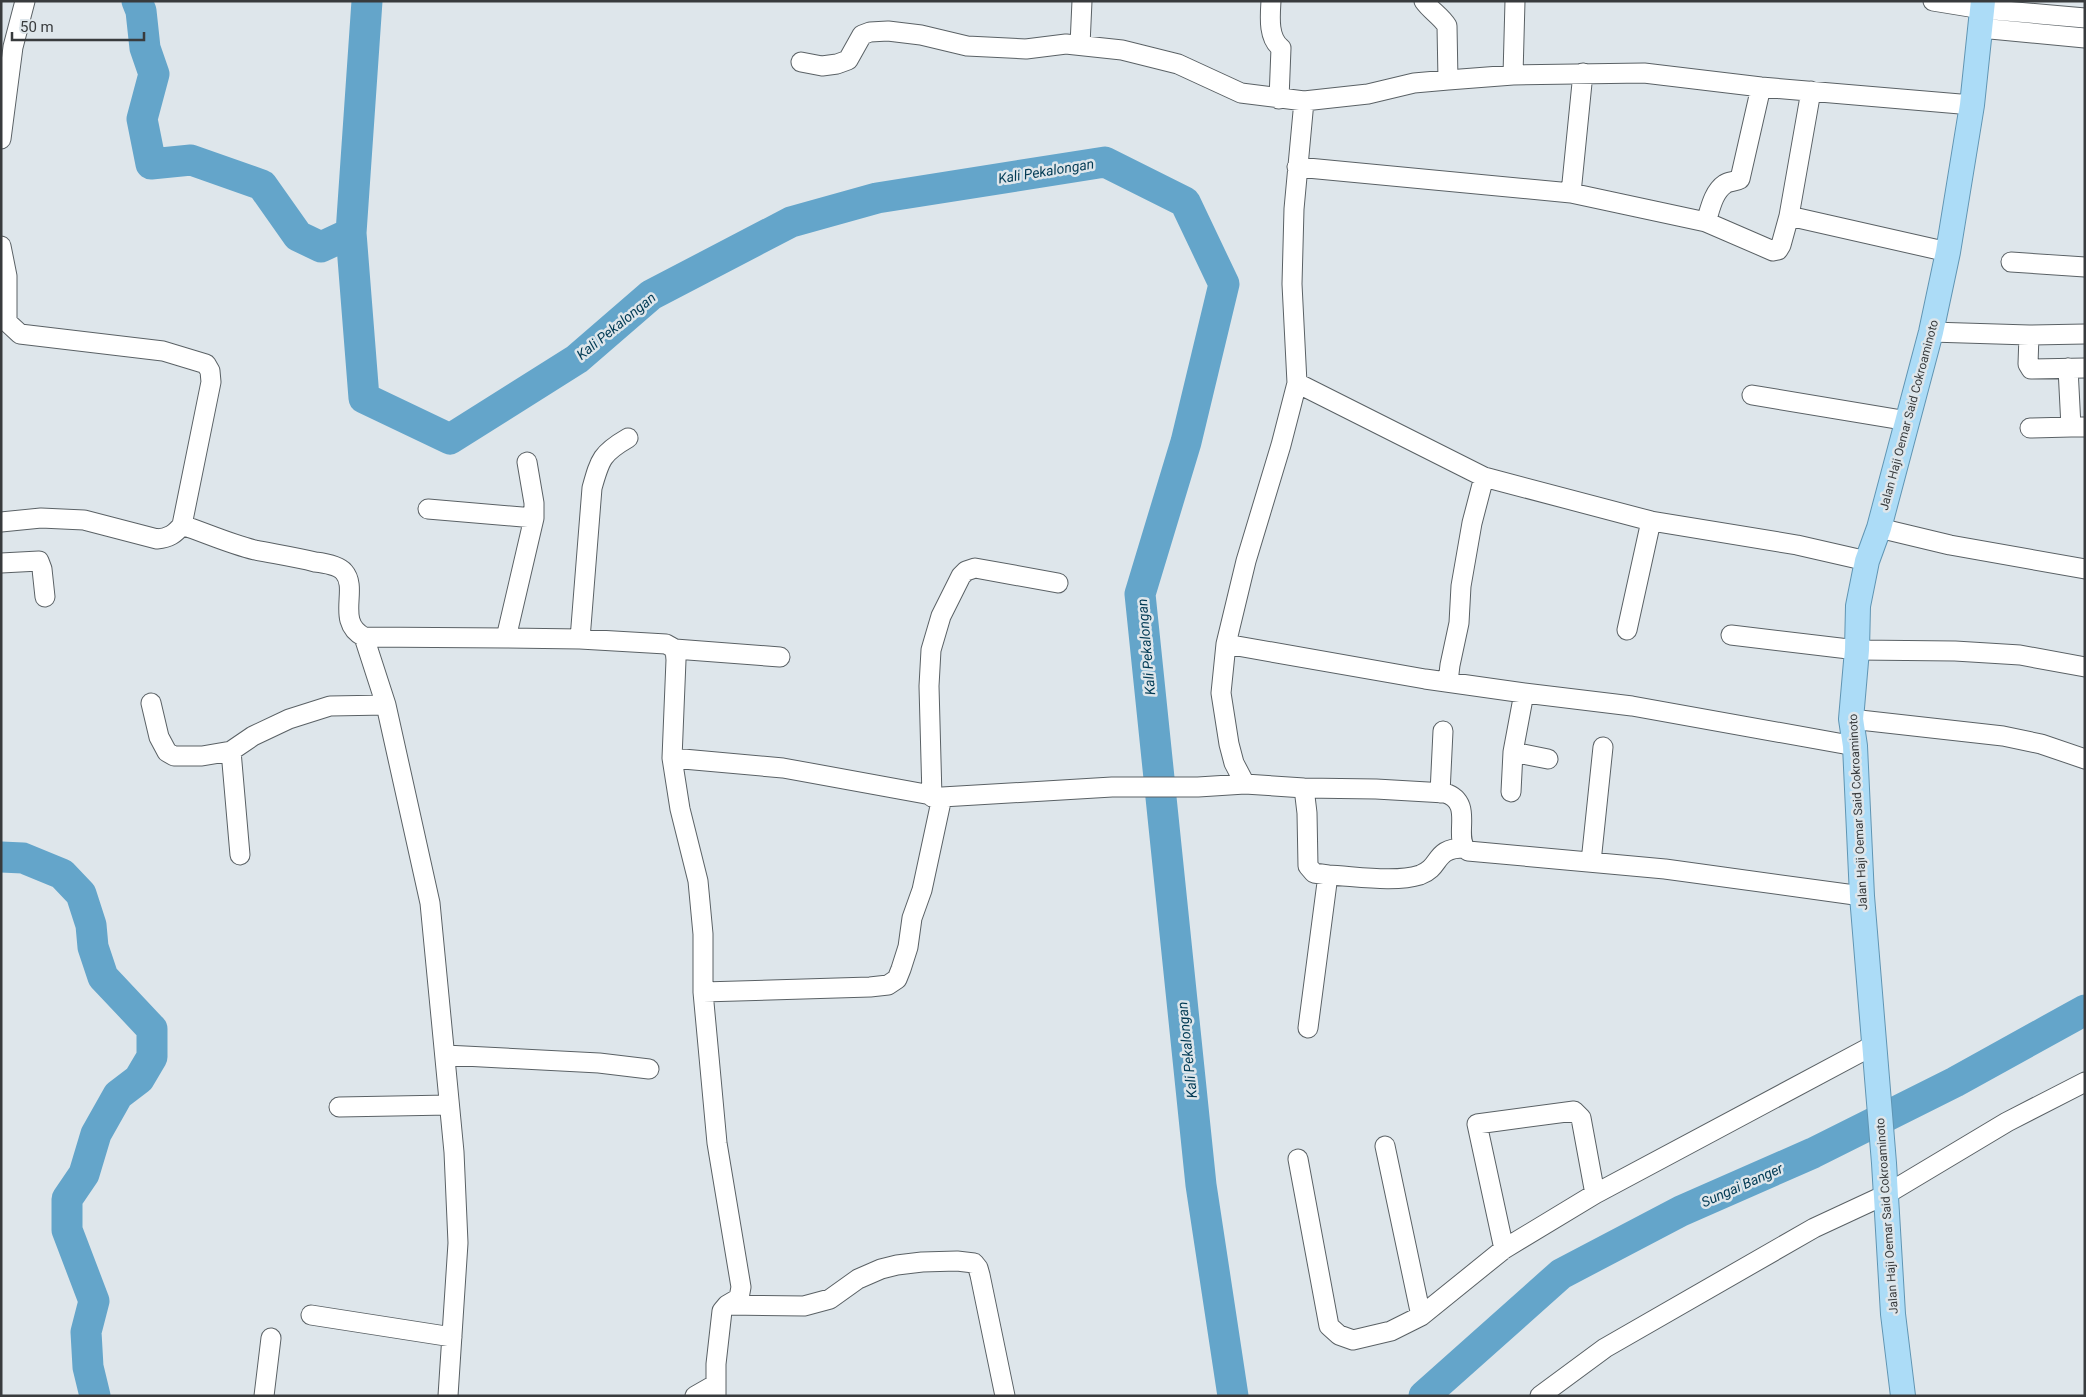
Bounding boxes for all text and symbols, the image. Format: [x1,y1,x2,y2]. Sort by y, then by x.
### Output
scale bar [12,10,145,42]
text: 50 m [20,18,54,36]
water label: Kali Pekalongan [997,156,1095,186]
water label: Kali Pekalongan [573,289,659,363]
street label: Jalan Haji Oemar Said Cokroaminoto [1877,318,1941,512]
water label: Kali Pekalongan [1134,598,1158,696]
street label: Jalan Haji Oemar Said Cokroaminoto [1846,713,1870,911]
water label: Kali Pekalongan [1174,1001,1200,1099]
street label: Jalan Haji Oemar Said Cokroaminoto [1873,1117,1901,1315]
water label: Sungai Banger [1699,1160,1786,1210]

